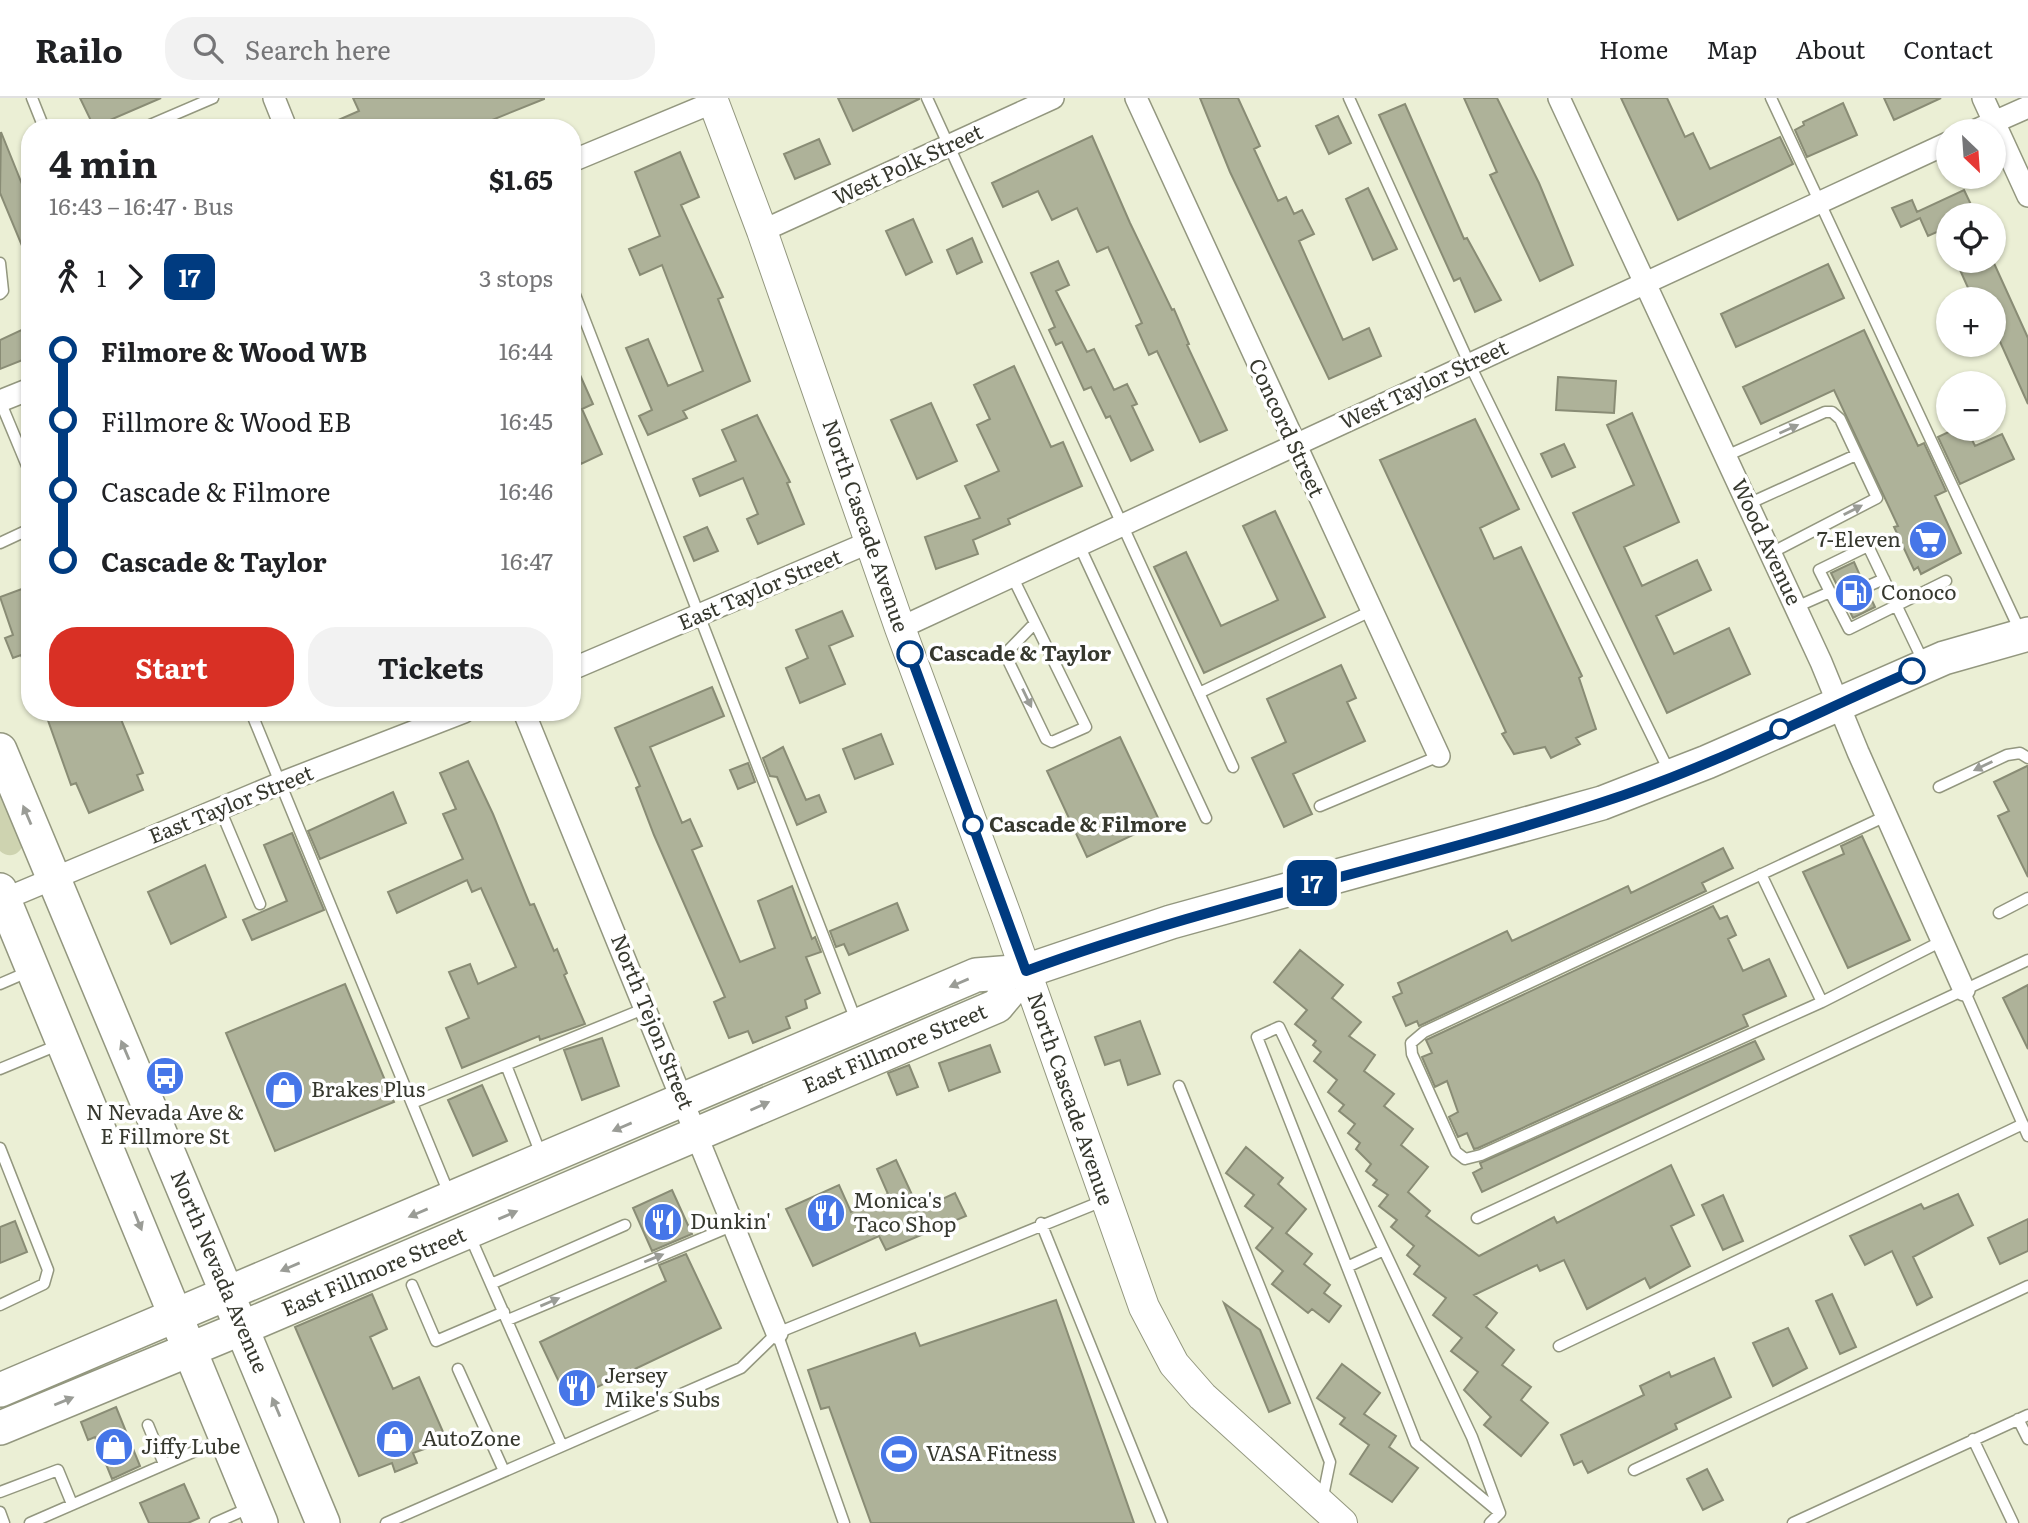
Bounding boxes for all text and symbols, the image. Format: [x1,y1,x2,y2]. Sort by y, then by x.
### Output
search box [165,17,655,80]
text: Railo [35,24,123,73]
icon: search [189,29,227,67]
text: Search here [245,29,391,68]
text: Home [1599,31,1668,66]
text: Map [1706,31,1757,66]
text: About [1795,31,1865,66]
text: Contact [1903,31,1993,66]
street label: West Polk Street [827,114,988,211]
north arrow [1936,119,2006,189]
map controls [1936,119,2006,441]
text: 4 min [49,133,158,190]
text: $1.65 [489,159,553,198]
text: 16:43 – 16:47 · Bus [49,188,233,222]
button: locate [1936,203,2006,273]
icon: walk [49,258,87,296]
icon: forward [116,258,154,296]
text: 17 [178,259,201,294]
text: 1 [97,260,106,294]
text: 3 stops [479,260,553,294]
button: + [1936,287,2006,357]
street label: West Taylor Street [1334,330,1513,435]
text: Filmore & Wood WB [101,331,367,370]
text: 16:44 [499,333,553,367]
street label: Concord Street [1243,352,1334,502]
button: − [1936,371,2006,441]
text: Fillmore & Wood EB [101,401,351,440]
text: 16:45 [500,403,553,437]
street label: North Cascade Avenue [816,415,918,636]
one-way arrow [1778,423,1799,434]
text: Cascade & Filmore [101,471,331,510]
text: 16:46 [499,473,553,507]
street label: Wood Avenue [1725,473,1811,609]
one-way arrow [1843,505,1863,516]
supermarket icon: 7-Eleven [1907,519,1949,561]
place label: 7-Eleven [1817,522,1901,553]
street label: East Taylor Street [672,539,846,636]
text: Cascade & Taylor [101,541,327,580]
text: 16:47 [501,543,553,577]
fuel station icon: Conoco [1833,572,1875,614]
place label: Conoco [1881,575,1957,606]
button: Start [49,627,294,707]
button: Tickets [308,627,553,707]
place label: Cascade & Taylor [929,636,1112,667]
marker: Cascade & Taylor [897,641,923,667]
unlabelled marker [1899,658,1925,684]
one-way arrow [1021,688,1032,708]
unlabelled marker [1770,719,1790,739]
street label: East Taylor Street [143,755,318,850]
one-way arrow [1973,760,1993,771]
one-way arrow [22,805,33,826]
place label: Cascade & Filmore [989,807,1187,838]
marker: Cascade & Filmore [963,815,983,835]
line badge: 17 [1280,860,1344,906]
text: 17 [1301,865,1323,900]
street label: North Tejon Street [605,929,704,1114]
one-way arrow [948,977,969,988]
street label: North Cascade Avenue [1021,988,1123,1209]
street label: East Fillmore Street [797,994,991,1100]
one-way arrow [119,1039,130,1060]
bus stop icon: N Nevada Ave & E Fillmore St [144,1055,186,1097]
shop icon: Brakes Plus [263,1069,305,1111]
place label: Brakes Plus [311,1072,425,1103]
place label: N Nevada Ave & E Fillmore St [86,1095,244,1150]
one-way arrow [750,1101,771,1112]
one-way arrow [611,1122,632,1133]
street label: North Nevada Avenue [165,1165,278,1377]
place label: Monica's Taco Shop [853,1183,957,1238]
restaurant icon: Monica's Taco Shop [805,1192,847,1234]
restaurant icon: Dunkin' [642,1201,684,1243]
place label: Dunkin' [690,1204,771,1235]
one-way arrow [408,1207,428,1219]
one-way arrow [498,1209,518,1221]
one-way arrow [132,1210,143,1231]
street label: East Fillmore Street [276,1217,470,1323]
one-way arrow [644,1252,664,1264]
one-way arrow [280,1262,301,1273]
one-way arrow [539,1296,560,1307]
place label: Jersey Mike's Subs [604,1358,720,1413]
restaurant icon: Jersey Mike's Subs [556,1367,598,1409]
one-way arrow [54,1396,75,1407]
one-way arrow [270,1397,281,1418]
shop icon: AutoZone [374,1418,416,1460]
place label: AutoZone [422,1421,521,1452]
shop icon: Jiffy Lube [93,1426,135,1468]
place label: Jiffy Lube [141,1429,241,1460]
sports icon: VASA Fitness [878,1433,920,1475]
place label: VASA Fitness [926,1436,1057,1467]

